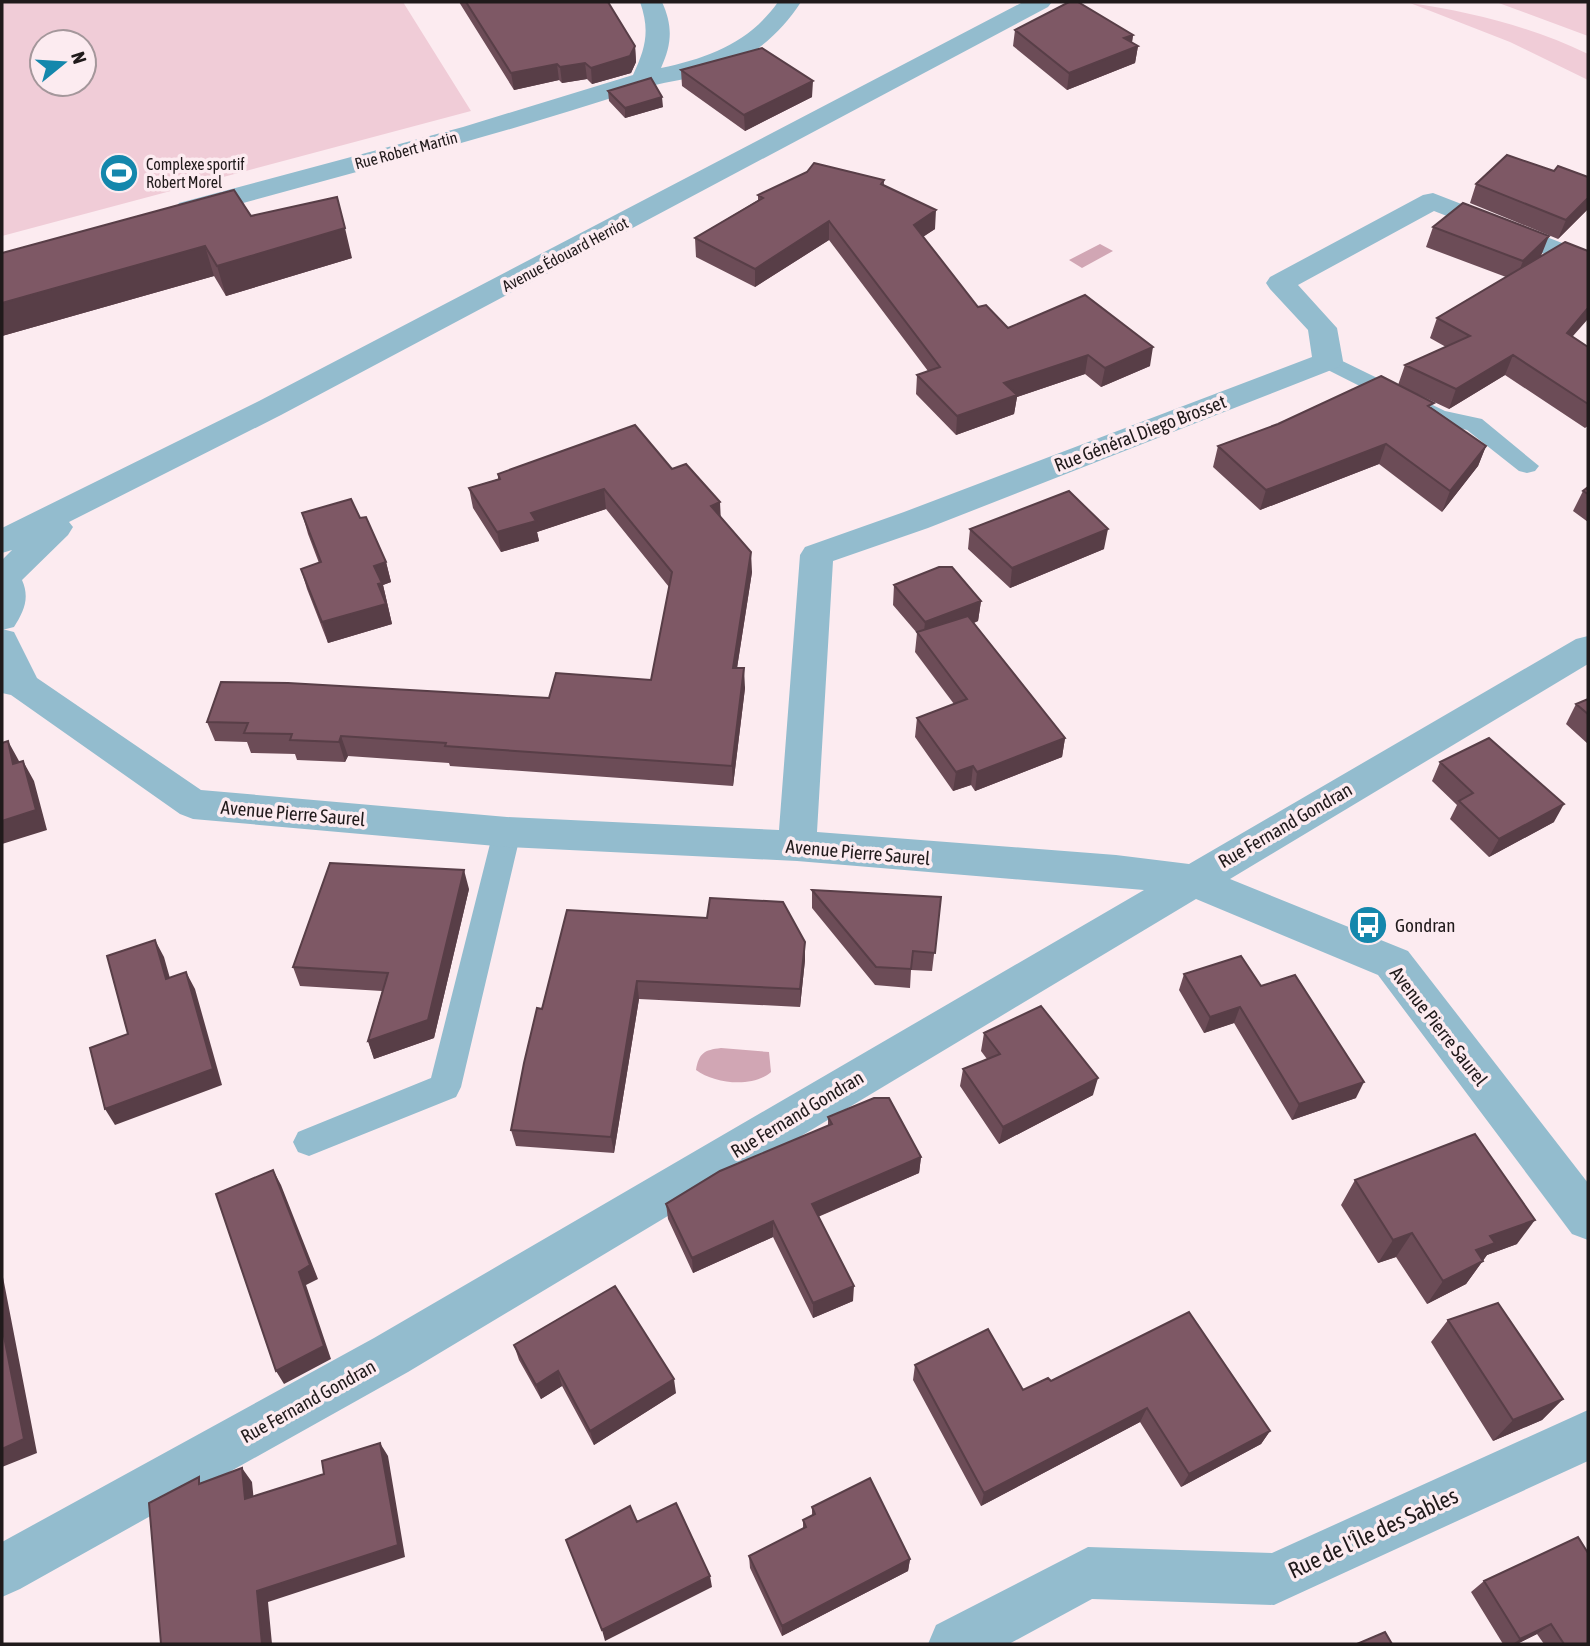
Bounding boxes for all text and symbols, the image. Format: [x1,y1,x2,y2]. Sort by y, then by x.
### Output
north arrow [28,28,98,98]
text: N [67,49,91,66]
street label: Rue Robert Martin [353,128,459,172]
sports icon: Complexe sportif Robert Morel [98,152,140,194]
place label: Complexe sportif Robert Morel [146,155,245,191]
street label: Avenue Édouard Herriot [499,213,631,295]
street label: Rue Général Diego Brosset [1051,390,1229,476]
street label: Rue Fernand Gondran [1214,778,1356,872]
street label: Avenue Pierre Saurel [220,796,366,830]
street label: Avenue Pierre Saurel [785,835,931,869]
bus stop icon: Gondran [1347,904,1389,946]
place label: Gondran [1395,914,1456,936]
street label: Avenue Pierre Saurel [1386,962,1492,1090]
street label: Rue Fernand Gondran [727,1066,867,1162]
street label: Rue Fernand Gondran [237,1355,379,1447]
street label: Rue de l'Île des Sables [1284,1482,1462,1584]

